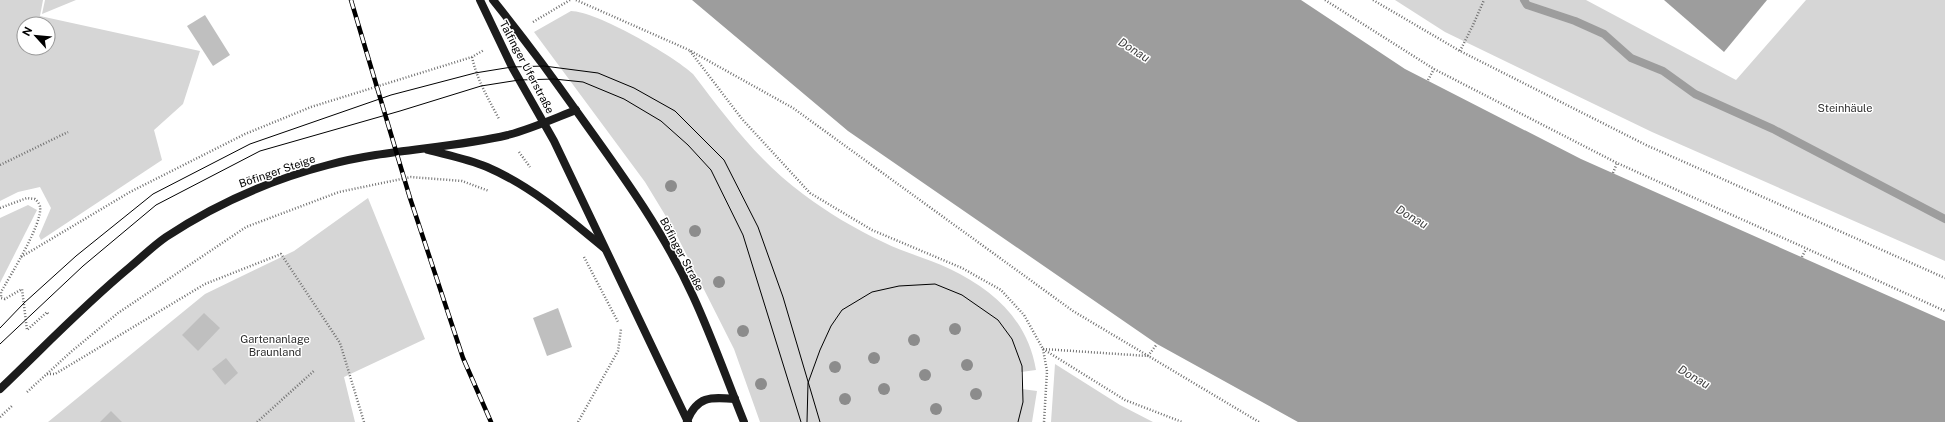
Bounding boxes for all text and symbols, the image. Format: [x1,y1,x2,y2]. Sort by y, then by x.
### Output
north arrow [16,16,56,56]
street label: Talfinger Uferstraße [497,19,557,115]
text: N [20,25,34,38]
water label: Donau [1116,35,1152,65]
park label: Steinhäule [1818,102,1872,114]
street label: Böfinger Steige [237,152,317,190]
water label: Donau [1394,202,1431,232]
street label: Böfinger Straße [658,215,706,293]
park label: Gartenanlage Braunland [240,333,310,358]
water label: Donau [1676,362,1713,392]

